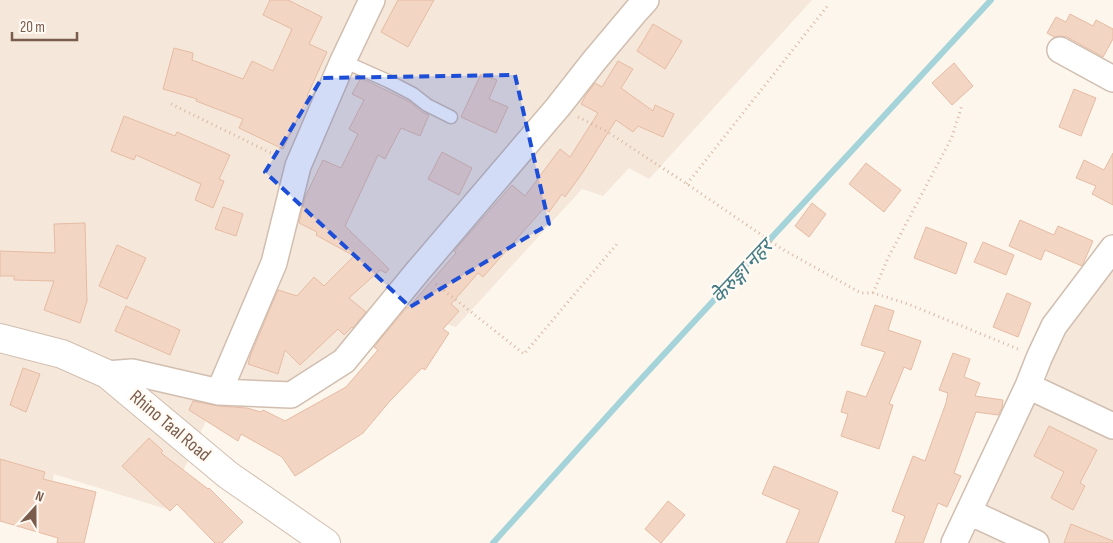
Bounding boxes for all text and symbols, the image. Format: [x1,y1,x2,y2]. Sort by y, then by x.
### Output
scale bar [12,10,78,42]
text: 20 m [20,18,45,37]
water label: केेरुङ्गा नहर [707,232,780,309]
street label: Rhino Taal Road [125,385,215,467]
north arrow [10,483,60,533]
text: N [33,487,46,506]

